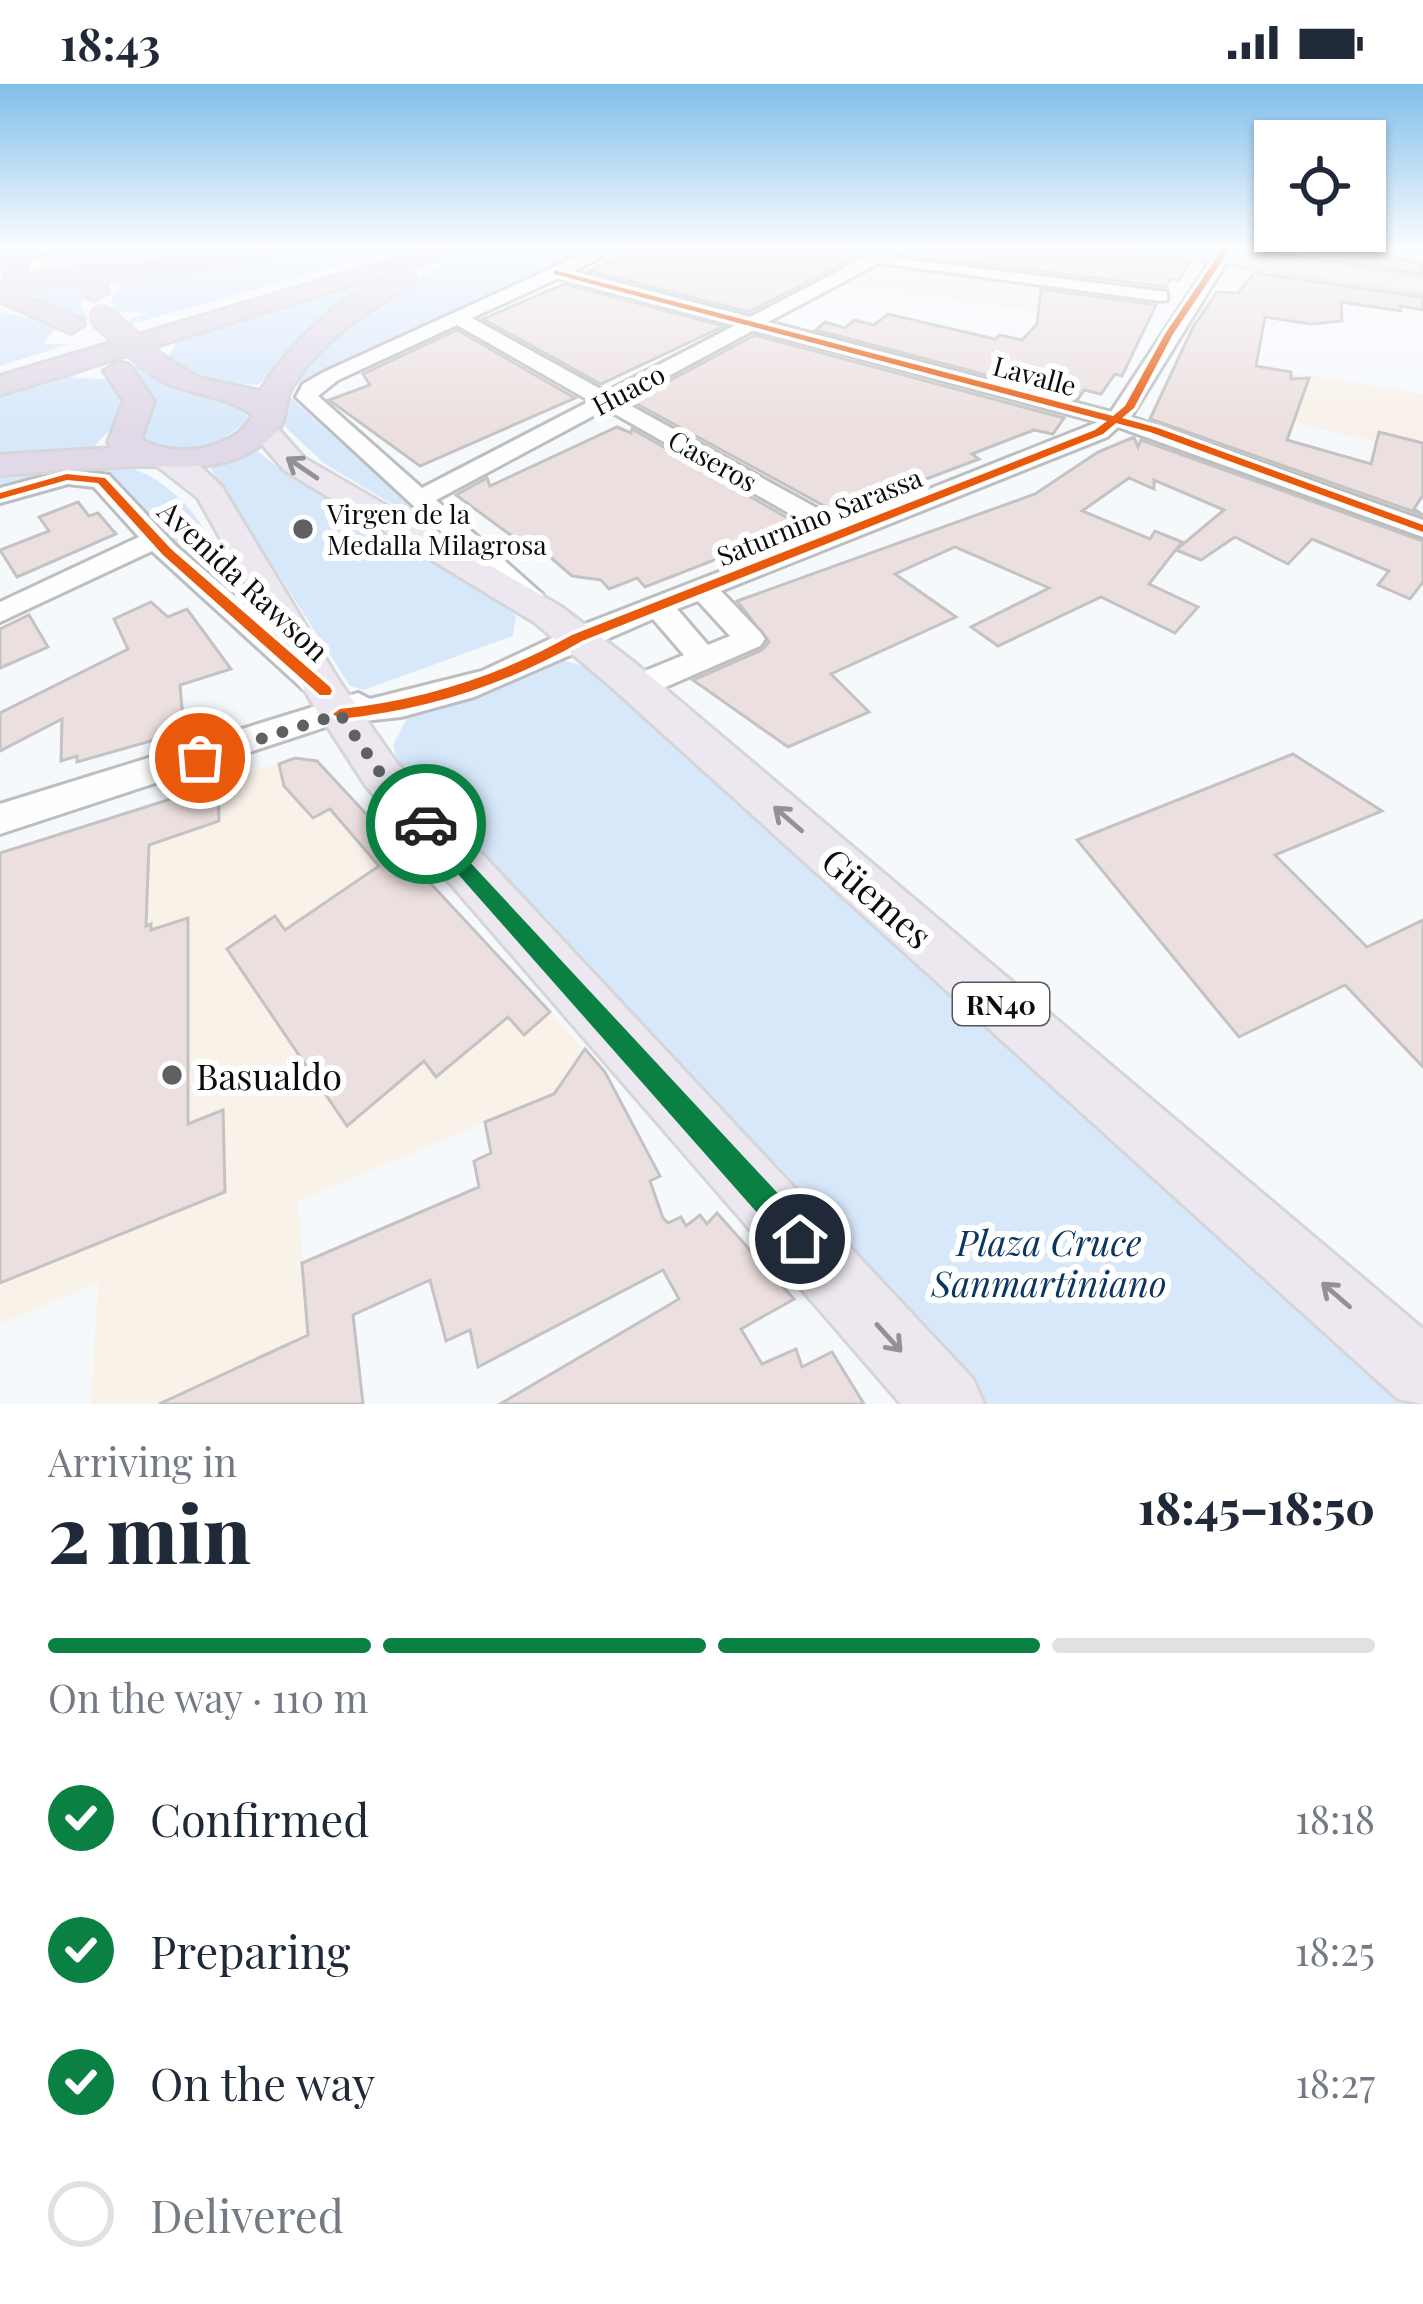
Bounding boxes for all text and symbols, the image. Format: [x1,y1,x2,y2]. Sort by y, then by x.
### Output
text: 18:43 [60,12,160,72]
map controls [1254,120,1386,252]
button: locate [1254,120,1386,252]
street label: Lavalle [990,347,1080,403]
street label: Huaco [585,355,671,423]
street label: Caseros [662,421,764,499]
one-way arrow [285,456,319,481]
street label: Saturnino Sarassa [711,458,927,574]
street label: Avenida Rawson [149,490,338,670]
place label: Virgen de la Medalla Milagrosa [326,495,547,562]
marker: Virgen de la Medalla Milagrosa [290,516,316,542]
pin [149,707,251,809]
icon: bag [167,725,233,791]
courier [366,764,486,884]
icon: car [393,791,459,857]
one-way arrow [773,806,804,833]
street label: Güemes [813,836,943,958]
road number: RN40 [953,983,1049,1025]
place label: Basualdo [196,1051,342,1099]
marker: Basualdo [159,1062,185,1088]
pin [749,1188,851,1290]
icon: home [767,1206,833,1272]
park label: Plaza Cruce Sanmartiniano [931,1217,1166,1306]
one-way arrow [1322,1282,1352,1309]
one-way arrow [875,1322,902,1352]
text: Arriving in [48,1435,237,1487]
text: 18:45–18:50 [1138,1476,1375,1536]
text: 2 min [48,1480,251,1584]
text: On the way · 110 m [48,1671,369,1723]
icon: check [48,1785,114,1851]
text: Confirmed [150,1788,369,1848]
text: 18:18 [1295,1792,1375,1844]
icon: check [48,1917,114,1983]
text: Preparing [150,1920,350,1980]
text: 18:25 [1295,1924,1375,1976]
icon: check [48,2049,114,2115]
text: On the way [150,2052,375,2112]
text: 18:27 [1295,2056,1375,2108]
text: Delivered [150,2184,344,2244]

